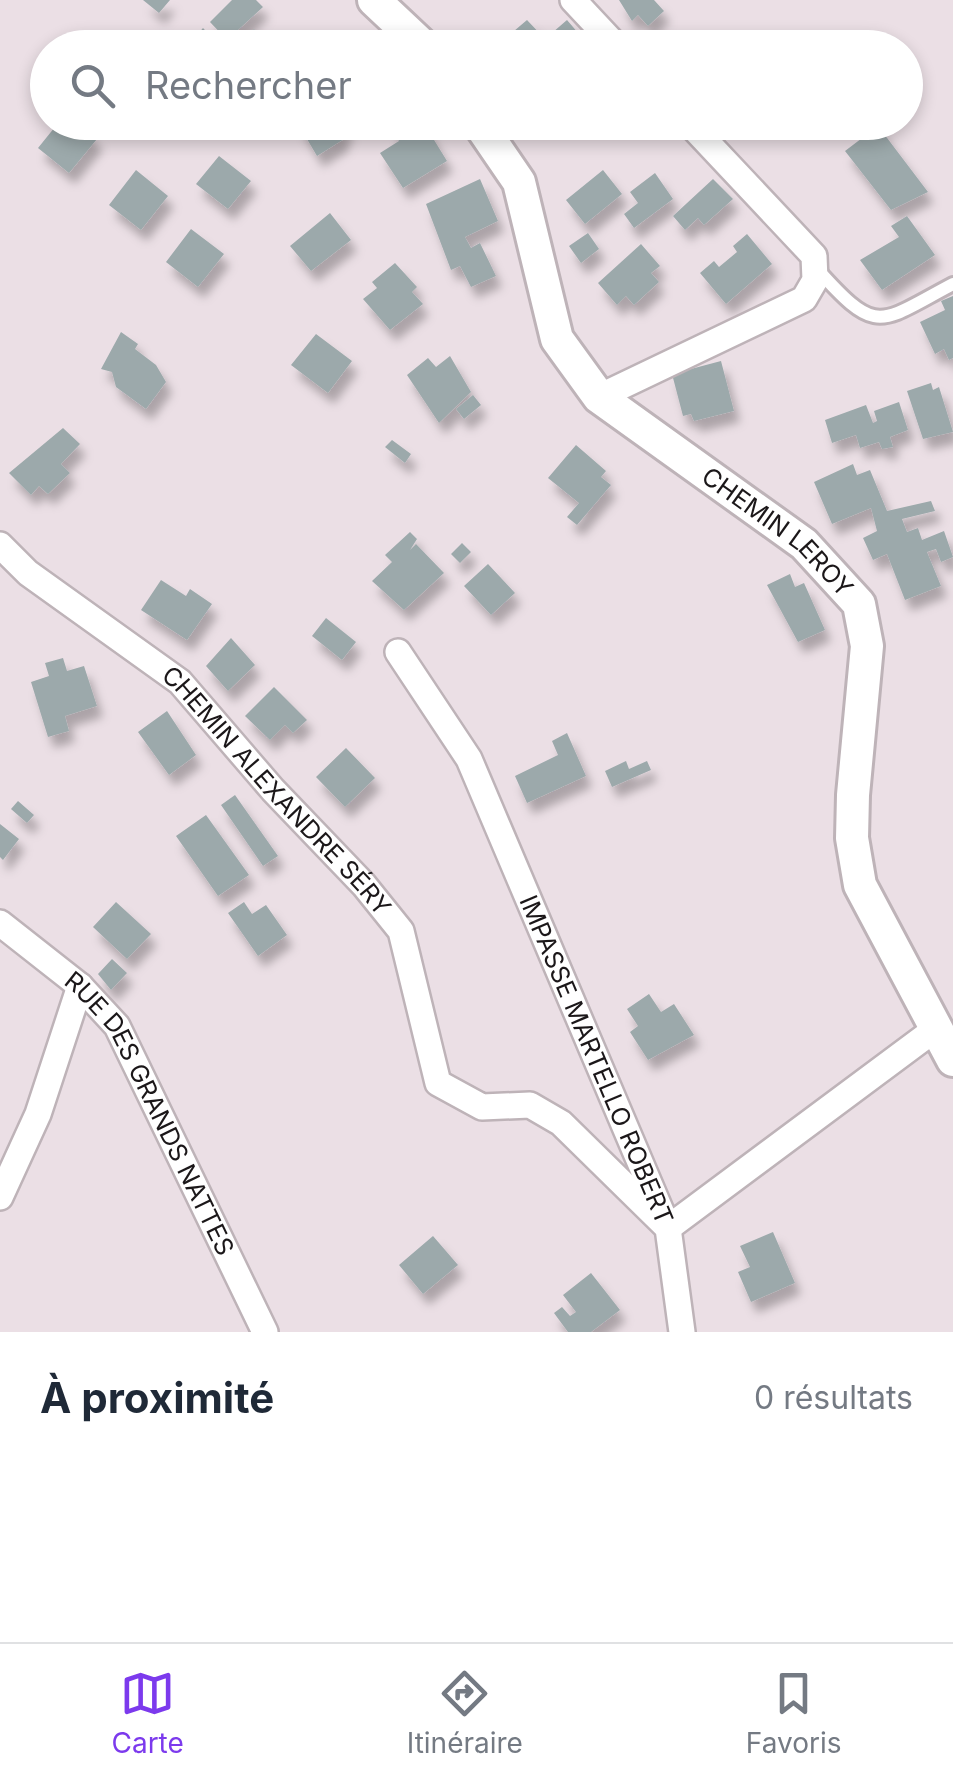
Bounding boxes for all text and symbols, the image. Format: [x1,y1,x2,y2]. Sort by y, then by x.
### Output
search box [30,30,923,140]
icon: search [65,58,120,113]
text: Rechercher [145,62,352,108]
street label: CHEMIN LEROY [696,461,859,603]
street label: CHEMIN ALEXANDRE SÉRY [157,659,397,921]
street label: IMPASSE MARTELLO ROBERT [514,891,680,1229]
street label: RUE DES GRANDS NATTES [59,965,241,1260]
text: À proximité [40,1372,274,1423]
text: 0 résultats [754,1378,913,1417]
tab: Carte [111,1666,184,1760]
tab: Itinéraire [407,1666,523,1760]
tab: Favoris [746,1666,842,1760]

